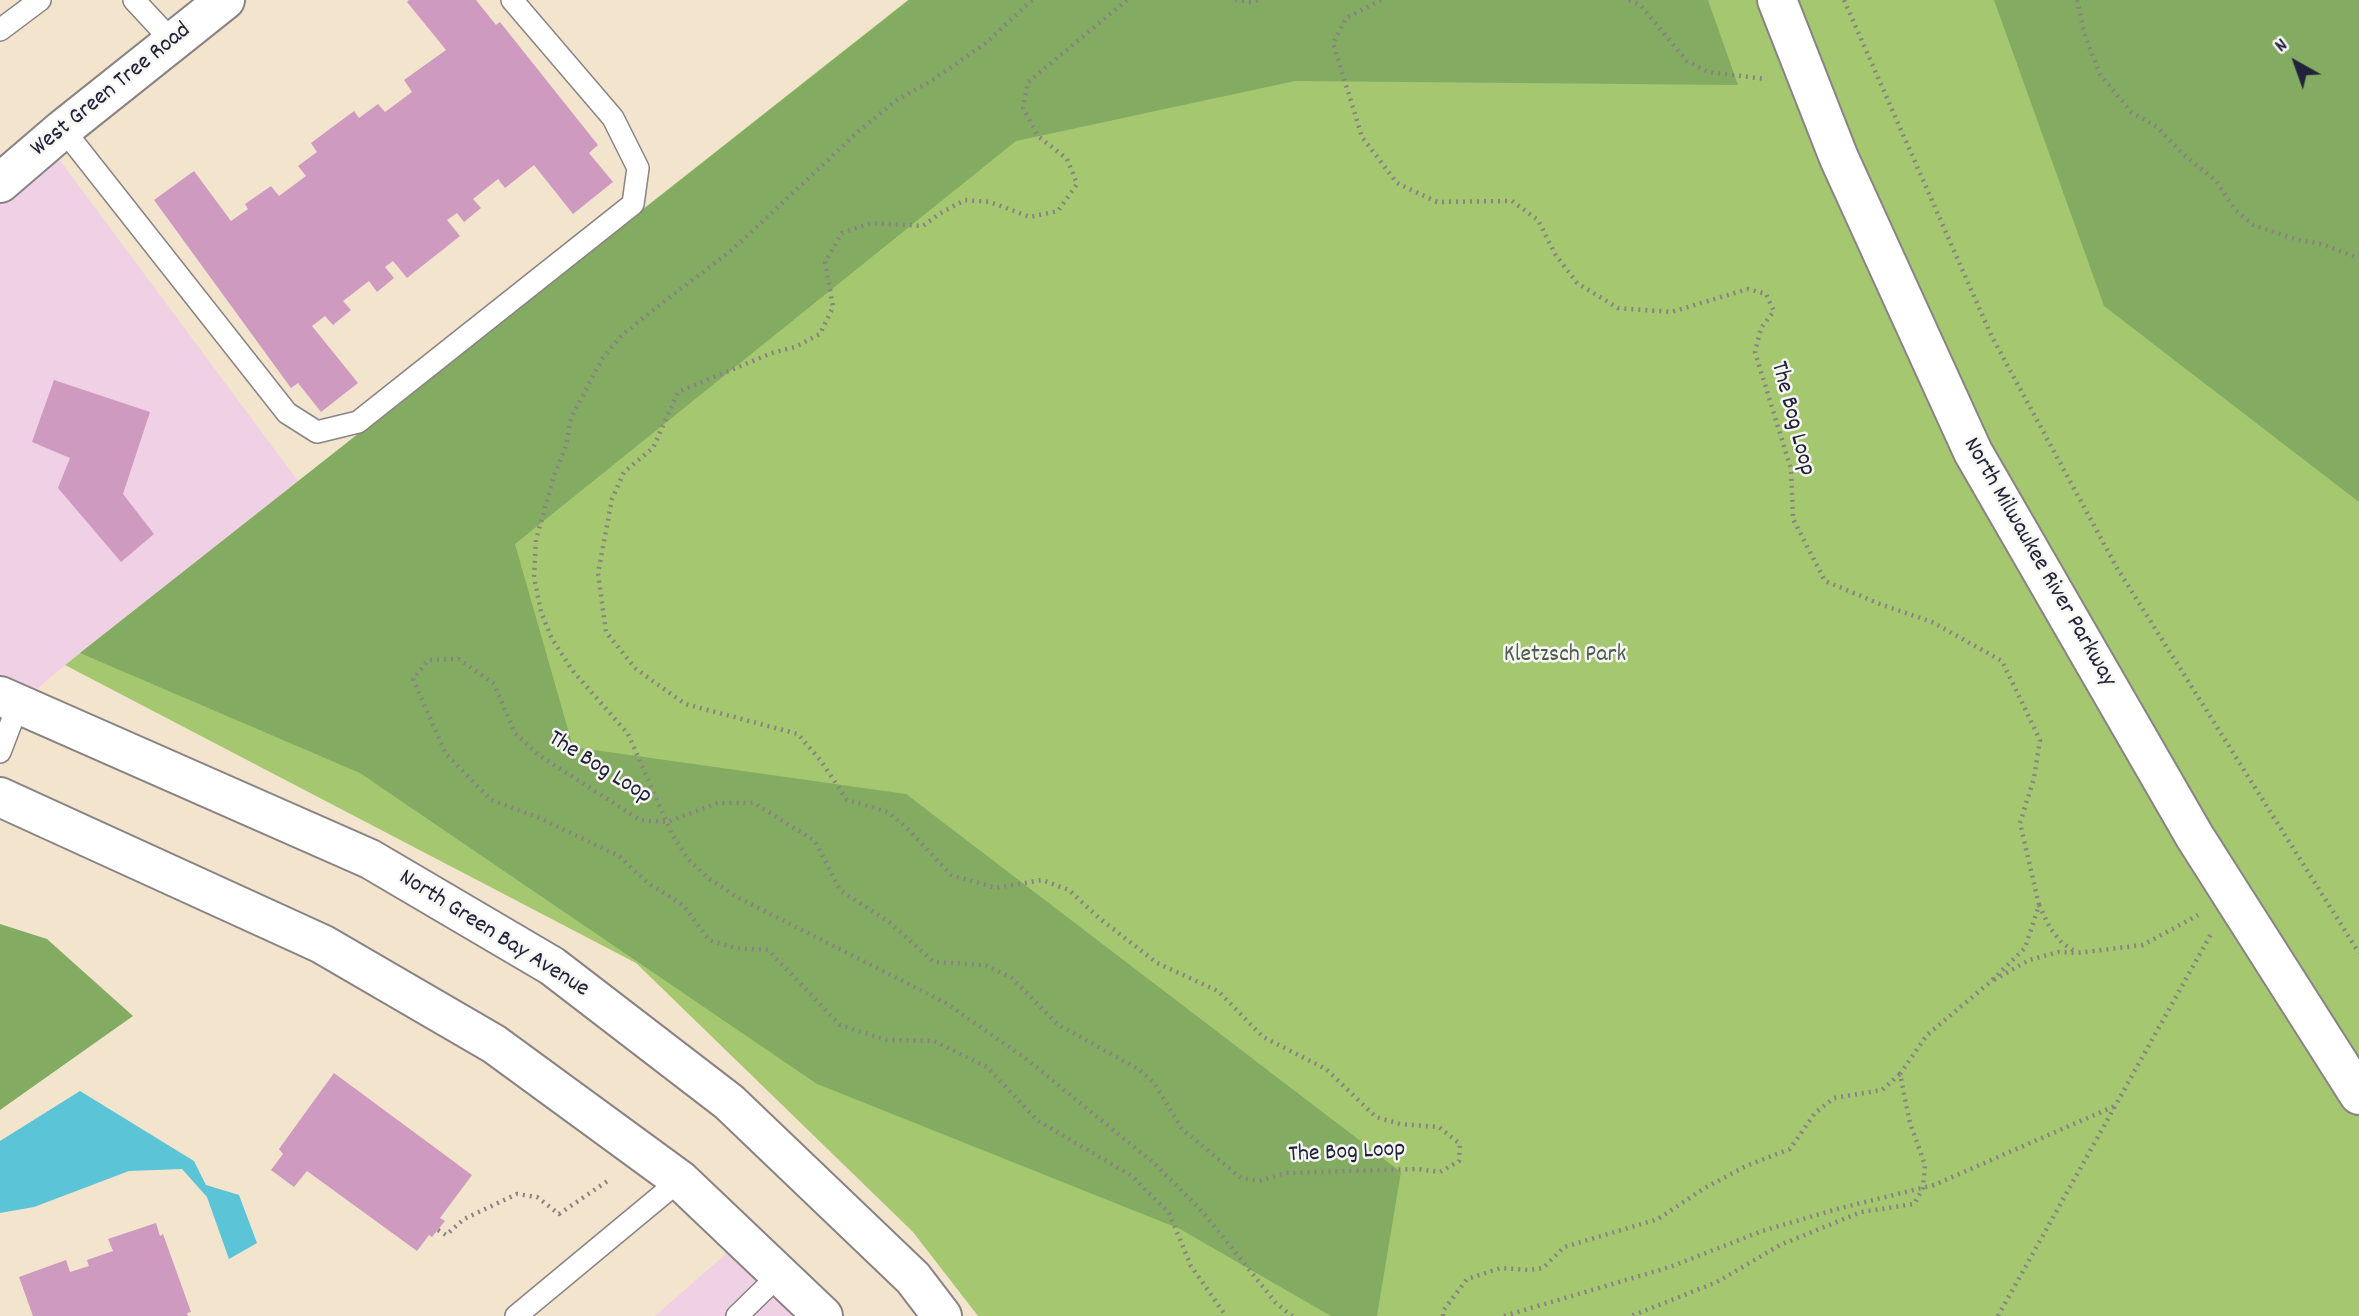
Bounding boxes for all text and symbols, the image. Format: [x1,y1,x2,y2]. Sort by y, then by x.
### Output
street label: West Green Tree Road [26,18,198,164]
north arrow [2261,28,2331,98]
text: N [2270,33,2294,60]
street label: The Bog Loop [1762,359,1820,479]
street label: North Milwaukee River Parkway [1955,433,2121,693]
park label: Kletzsch Park [1504,643,1626,671]
street label: The Bog Loop [542,726,656,812]
street label: North Green Bay Avenue [392,865,594,1005]
street label: The Bog Loop [1288,1137,1406,1171]

